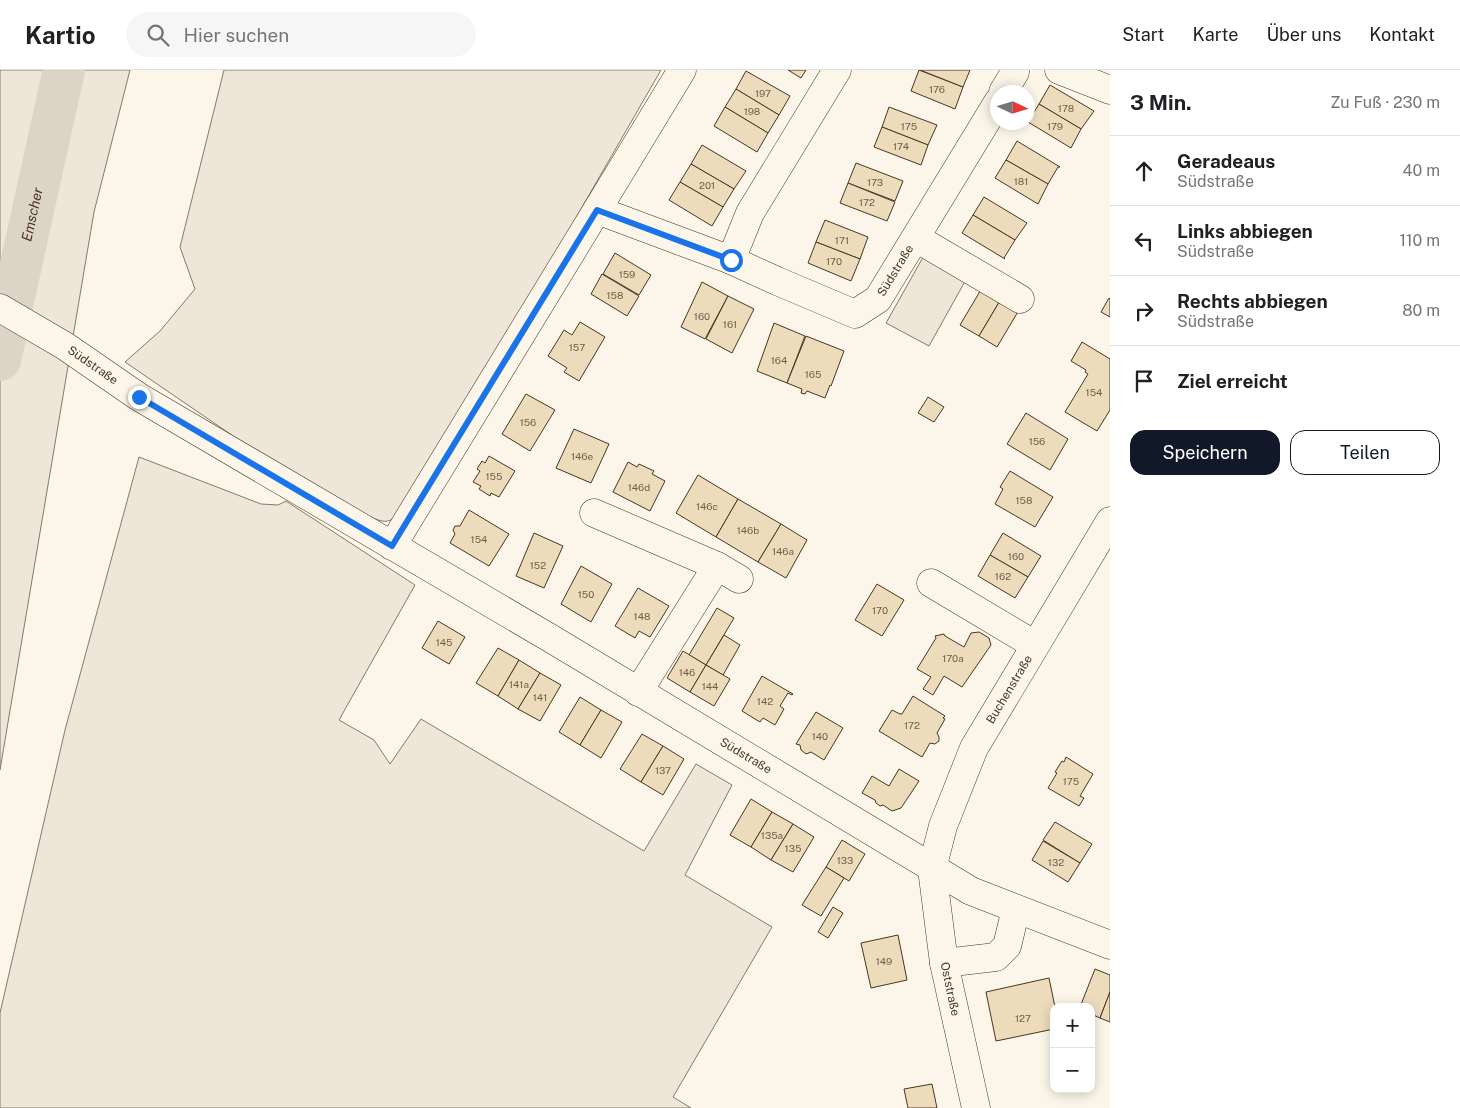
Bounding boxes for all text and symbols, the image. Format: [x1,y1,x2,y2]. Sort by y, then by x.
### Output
search box [126,12,476,57]
text: Kartio [25,21,96,49]
icon: search [144,21,172,49]
text: Hier suchen [184,24,289,46]
text: Start [1122,24,1165,45]
text: Karte [1193,24,1238,45]
text: Über uns [1266,24,1341,45]
text: Kontakt [1369,24,1435,45]
house number: 176 [929,83,945,95]
north arrow [990,85,1035,130]
house number: 197 [755,87,771,99]
text: 3 Min. [1130,90,1192,115]
text: Zu Fuß · 230 m [1330,93,1440,112]
house number: 178 [1058,102,1074,114]
house number: 198 [744,105,760,117]
house number: 175 [901,120,917,132]
house number: 179 [1047,120,1063,132]
house number: 174 [893,140,909,152]
text: Geradeaus [1177,150,1275,172]
icon: ahead [1130,157,1158,185]
text: 40 m [1402,161,1440,180]
text: Südstraße [1177,172,1254,191]
house number: 181 [1014,175,1028,187]
house number: 173 [867,176,883,188]
house number: 201 [699,179,715,191]
water label: Emscher [18,185,46,243]
house number: 172 [859,196,875,208]
text: Links abbiegen [1177,220,1313,242]
icon: left [1130,227,1158,255]
text: 110 m [1399,231,1440,250]
house number: 171 [835,234,849,246]
street label: Südstraße [874,242,916,299]
text: Südstraße [1177,242,1254,261]
route start [720,249,743,272]
house number: 170 [826,255,842,267]
house number: 159 [619,268,635,280]
house number: 158 [607,289,623,301]
text: Rechts abbiegen [1177,290,1328,312]
icon: right [1130,297,1158,325]
text: 80 m [1402,301,1440,320]
house number: 160 [694,310,710,322]
text: Südstraße [1177,312,1254,331]
house number: 161 [723,318,737,330]
house number: 157 [569,341,585,353]
street label: Südstraße [65,343,121,387]
house number: 164 [771,354,787,366]
icon: arrive [1130,367,1158,395]
house number: 165 [805,368,821,380]
text: Ziel erreicht [1177,370,1288,392]
route end [128,386,151,409]
house number: 154 [1086,386,1102,398]
house number: 156 [520,416,536,428]
button: Speichern [1130,430,1280,475]
button: Teilen [1290,430,1440,475]
house number: 156 [1029,435,1045,447]
house number: 146e [571,450,593,462]
house number: 155 [486,470,502,482]
house number: 146d [628,481,650,493]
house number: 158 [1016,494,1032,506]
house number: 146c [696,500,718,512]
house number: 146b [737,524,759,536]
house number: 154 [471,533,487,545]
house number: 146a [772,545,794,557]
house number: 160 [1008,550,1024,562]
house number: 152 [530,559,546,571]
house number: 162 [995,570,1011,582]
house number: 150 [578,588,594,600]
house number: 170 [872,604,888,616]
house number: 148 [634,610,650,622]
house number: 145 [436,636,452,648]
house number: 170a [942,652,964,664]
street label: Buchenstraße [983,652,1035,726]
house number: 146 [679,666,695,678]
house number: 141a [509,678,529,690]
house number: 144 [702,680,718,692]
house number: 141 [533,691,547,703]
house number: 142 [757,695,773,707]
house number: 172 [904,719,920,731]
house number: 140 [812,730,828,742]
street label: Südstraße [717,735,774,777]
house number: 137 [655,764,671,776]
house number: 175 [1063,775,1079,787]
house number: 135a [761,829,783,841]
house number: 135 [785,842,801,854]
house number: 133 [837,854,853,866]
house number: 132 [1048,856,1064,868]
house number: 149 [876,955,892,967]
street label: Oststraße [937,961,963,1018]
map controls [1050,1003,1095,1093]
button: + [1050,1003,1095,1048]
house number: 127 [1015,1012,1031,1024]
button: − [1050,1048,1095,1093]

